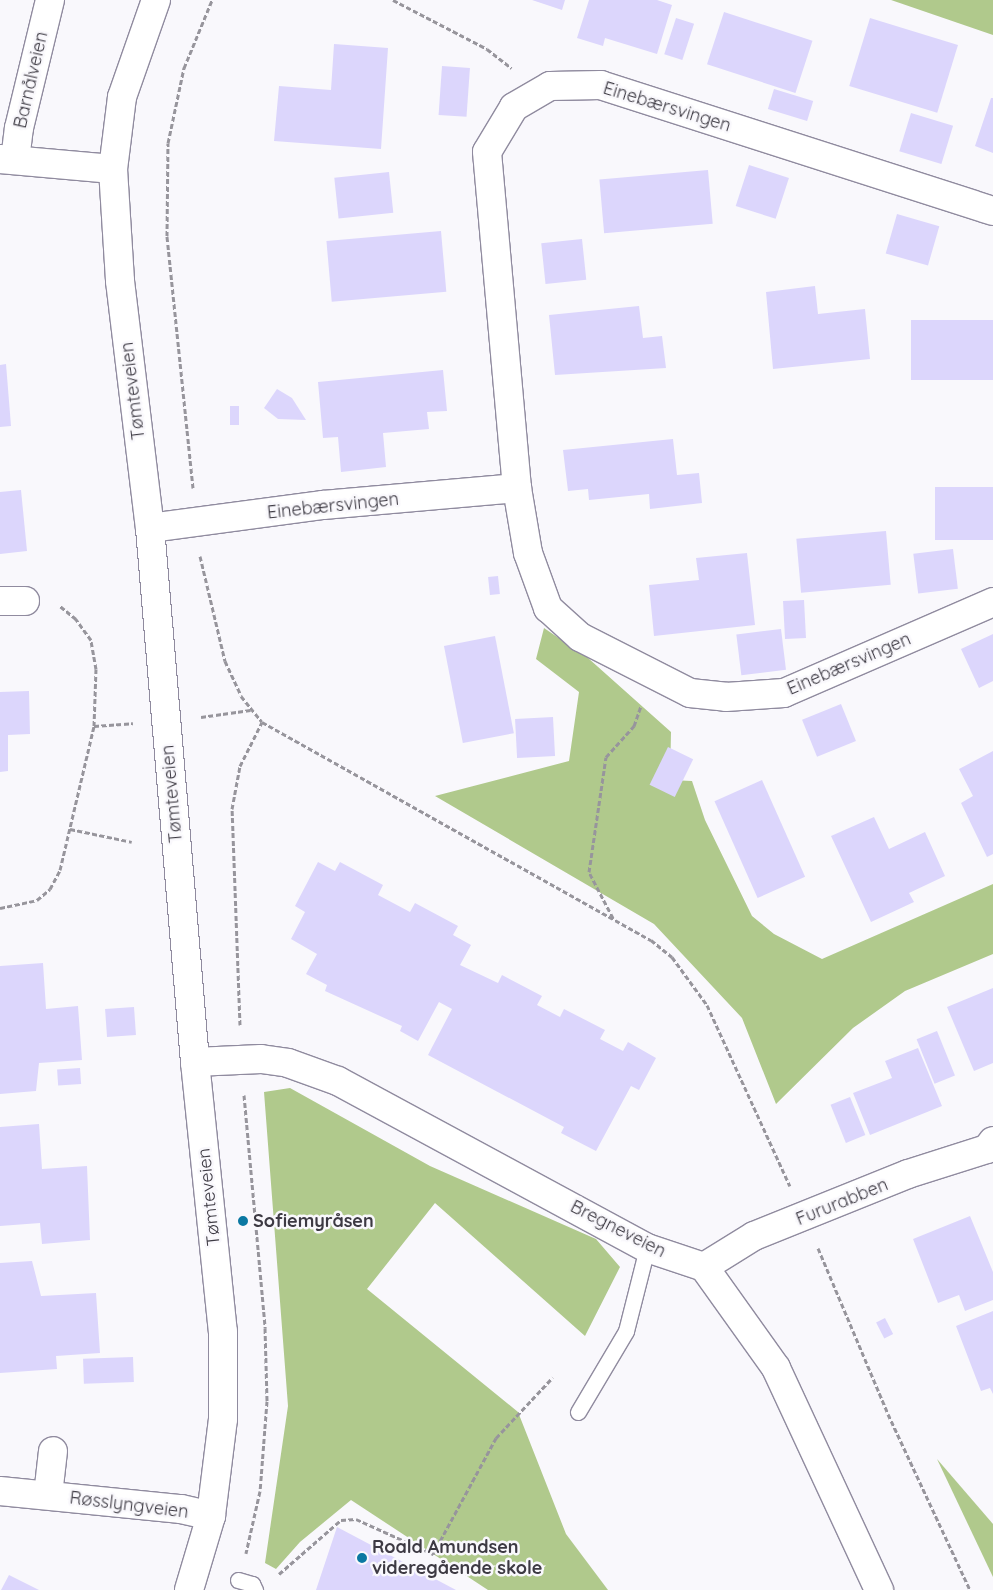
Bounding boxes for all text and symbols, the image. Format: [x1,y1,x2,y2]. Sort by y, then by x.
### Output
street label: Barnålveien [9,30,53,130]
street label: Einebærsvingen [601,77,733,137]
street label: Tømteveien [116,341,150,441]
street label: Einebærsvingen [266,488,400,524]
street label: Einebærsvingen [784,628,914,700]
street label: Tømteveien [157,744,187,844]
street label: Tømteveien [193,1147,225,1247]
street label: Fururabben [793,1174,891,1230]
street label: Bregneveien [567,1196,669,1262]
place label: Sofiemyråsen [253,1210,374,1232]
marker: Sofiemyråsen [237,1215,249,1227]
street label: Røsslyngveien [68,1487,190,1523]
place label: Roald Amundsen videregående skole [372,1537,542,1580]
marker: Roald Amundsen videregående skole [356,1552,368,1564]

